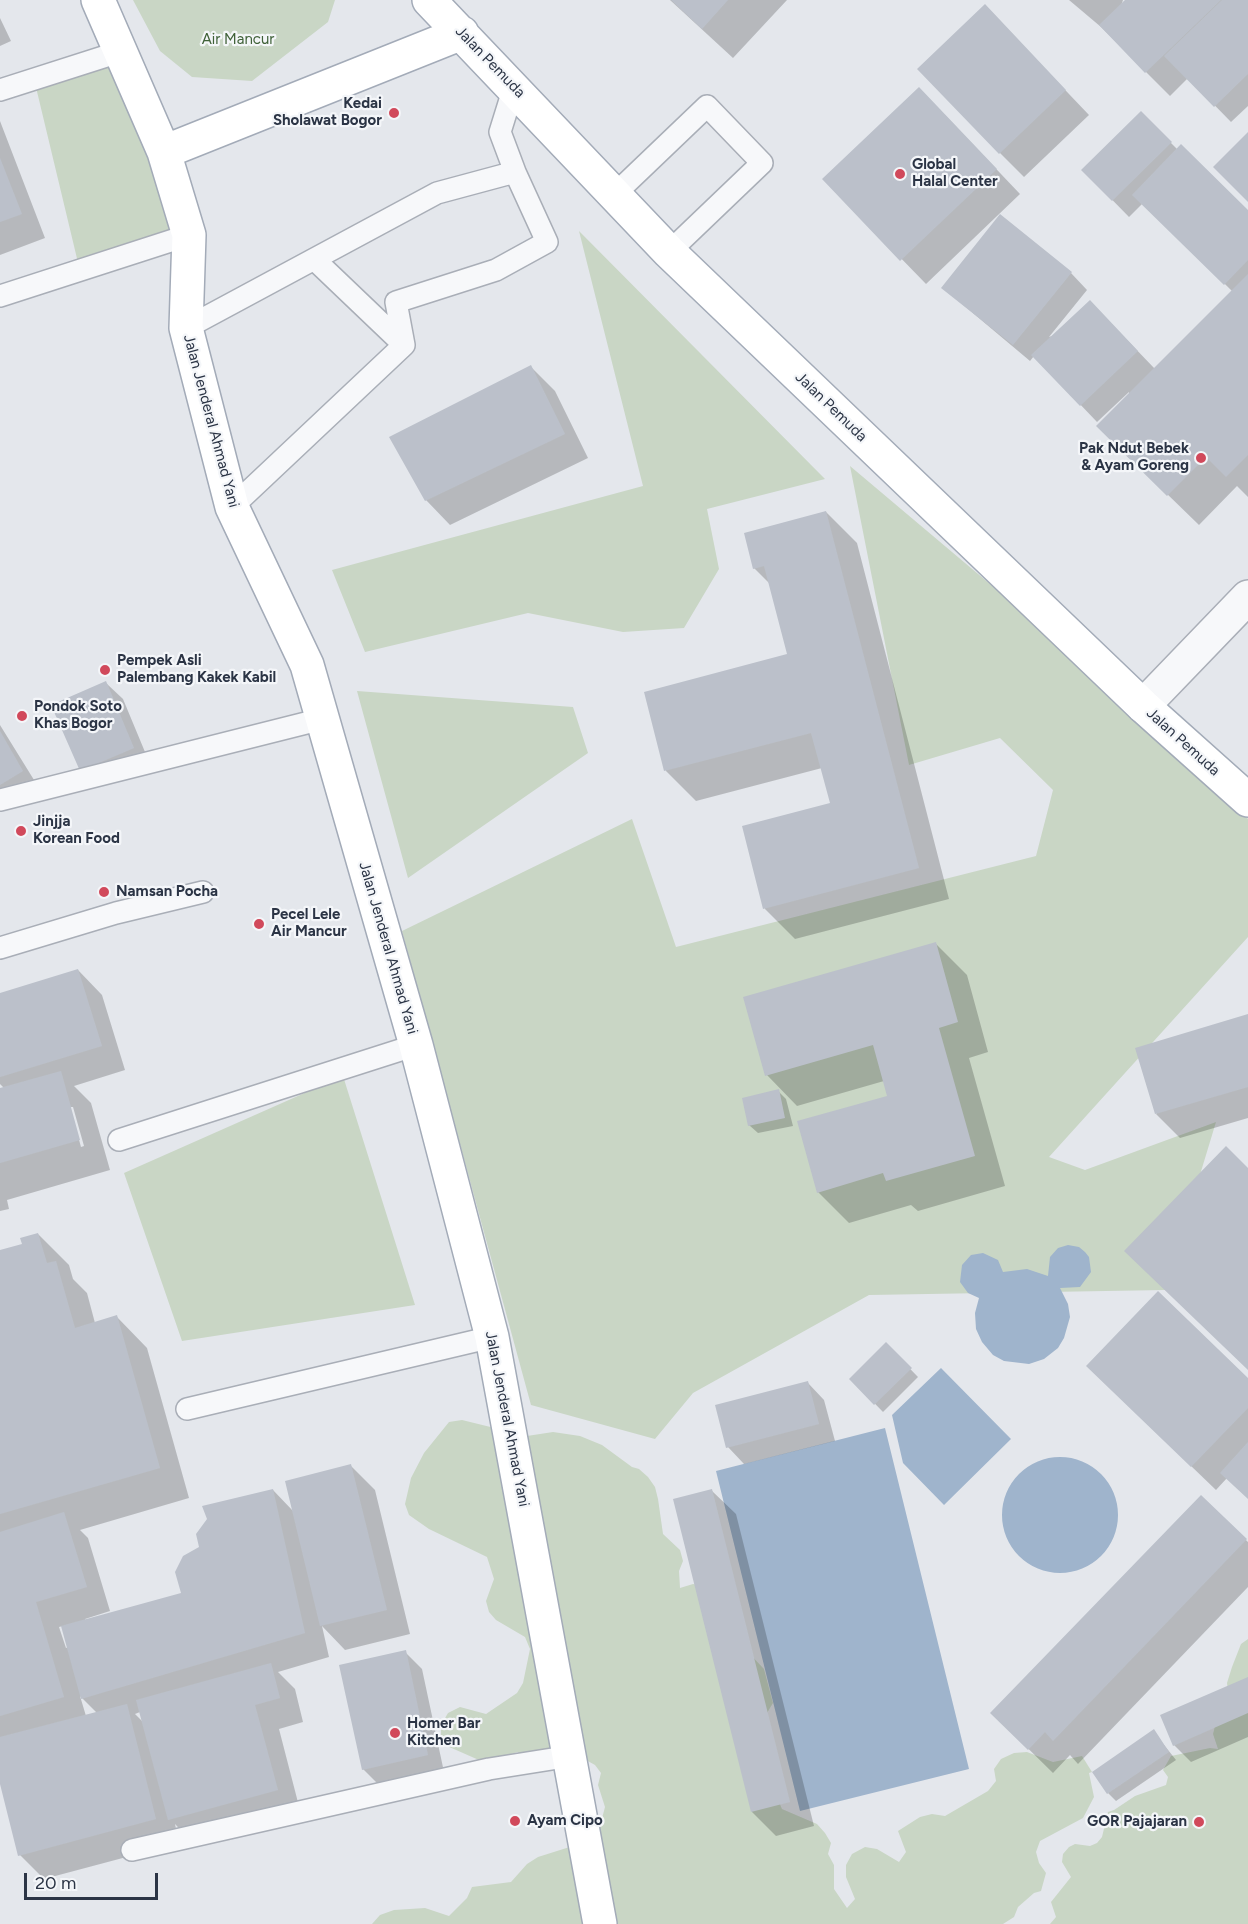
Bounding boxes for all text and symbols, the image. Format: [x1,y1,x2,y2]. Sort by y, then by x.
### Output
street label: Jalan Pemuda [451,22,529,102]
park label: Air Mancur [202,31,274,49]
place label: Kedai Sholawat Bogor [273,95,382,130]
marker: Kedai Sholawat Bogor [387,106,401,120]
place label: Global Halal Center [912,156,998,191]
marker: Global Halal Center [893,167,907,181]
street label: Jalan Jenderal Ahmad Yani [179,332,243,510]
street label: Jalan Pemuda [791,368,871,446]
place label: Pak Ndut Bebek & Ayam Goreng [1079,440,1189,475]
marker: Pak Ndut Bebek & Ayam Goreng [1194,451,1208,465]
place label: Pempek Asli Palembang Kakek Kabil [117,652,276,687]
marker: Pempek Asli Palembang Kakek Kabil [98,663,112,677]
place label: Pondok Soto Khas Bogor [34,698,122,733]
street label: Jalan Pemuda [1143,704,1223,780]
marker: Pondok Soto Khas Bogor [15,709,29,723]
place label: Jinjja Korean Food [33,813,120,848]
marker: Jinjja Korean Food [14,824,28,838]
street label: Jalan Jenderal Ahmad Yani [355,860,421,1036]
place label: Namsan Pocha [116,883,218,901]
marker: Namsan Pocha [97,885,111,899]
place label: Pecel Lele Air Mancur [271,906,347,941]
marker: Pecel Lele Air Mancur [252,917,266,931]
street label: Jalan Jenderal Ahmad Yani [481,1330,533,1508]
place label: Homer Bar Kitchen [407,1715,480,1750]
marker: Homer Bar Kitchen [388,1726,402,1740]
place label: Ayam Cipo [527,1812,603,1830]
place label: GOR Pajajaran [1087,1813,1187,1831]
marker: Ayam Cipo [508,1814,522,1828]
marker: GOR Pajajaran [1192,1815,1206,1829]
scale bar [27,1861,160,1899]
text: 20 m [35,1872,76,1894]

